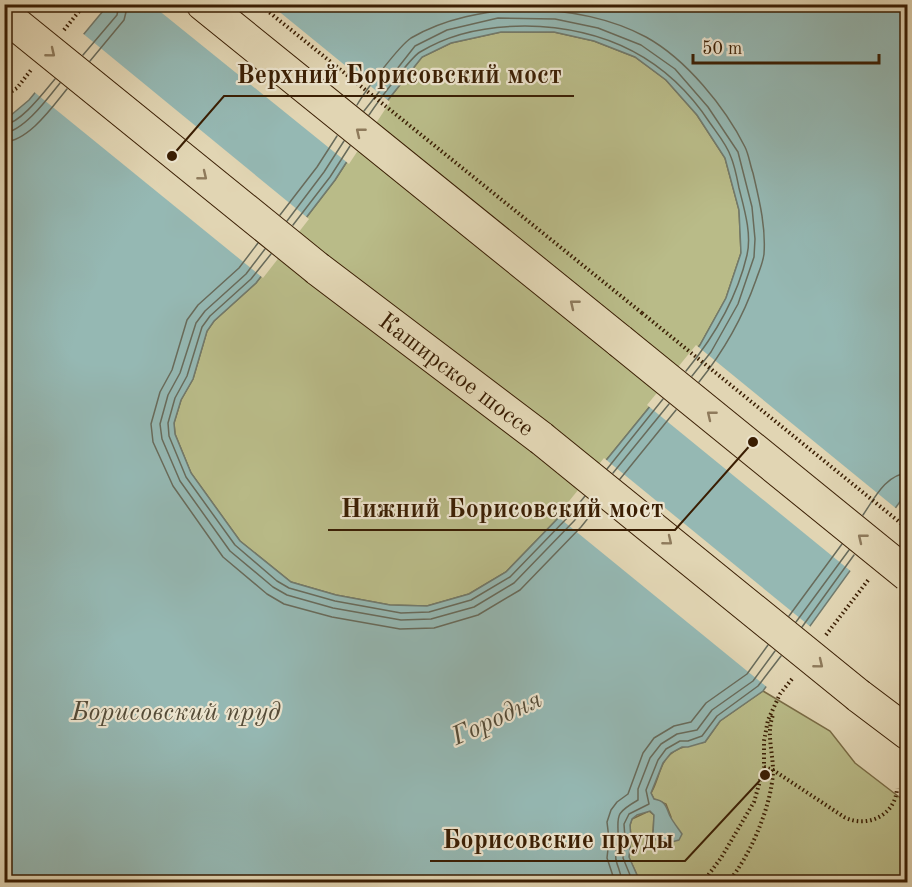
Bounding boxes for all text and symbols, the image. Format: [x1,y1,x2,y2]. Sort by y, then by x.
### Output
scale bar [693,27,879,65]
text: 50 m [702,40,742,58]
one-way arrow [44,45,55,56]
callout: Верхний Борисовский мост [224,52,574,96]
text: Верхний Борисовский мост [236,63,562,89]
one-way arrow [356,128,367,139]
one-way arrow [196,168,207,179]
one-way arrow [570,301,581,312]
street label: Каширское шоссе [374,310,537,442]
one-way arrow [707,411,718,422]
callout: Нижний Борисовский мост [328,486,675,530]
text: Нижний Борисовский мост [341,497,663,523]
one-way arrow [661,534,672,545]
one-way arrow [858,535,869,546]
one-way arrow [812,657,823,668]
water label: Городня [447,687,546,751]
water label: Борисовский пруд [70,700,281,726]
callout: Борисовские пруды [430,817,685,861]
text: Борисовские пруды [442,828,674,854]

